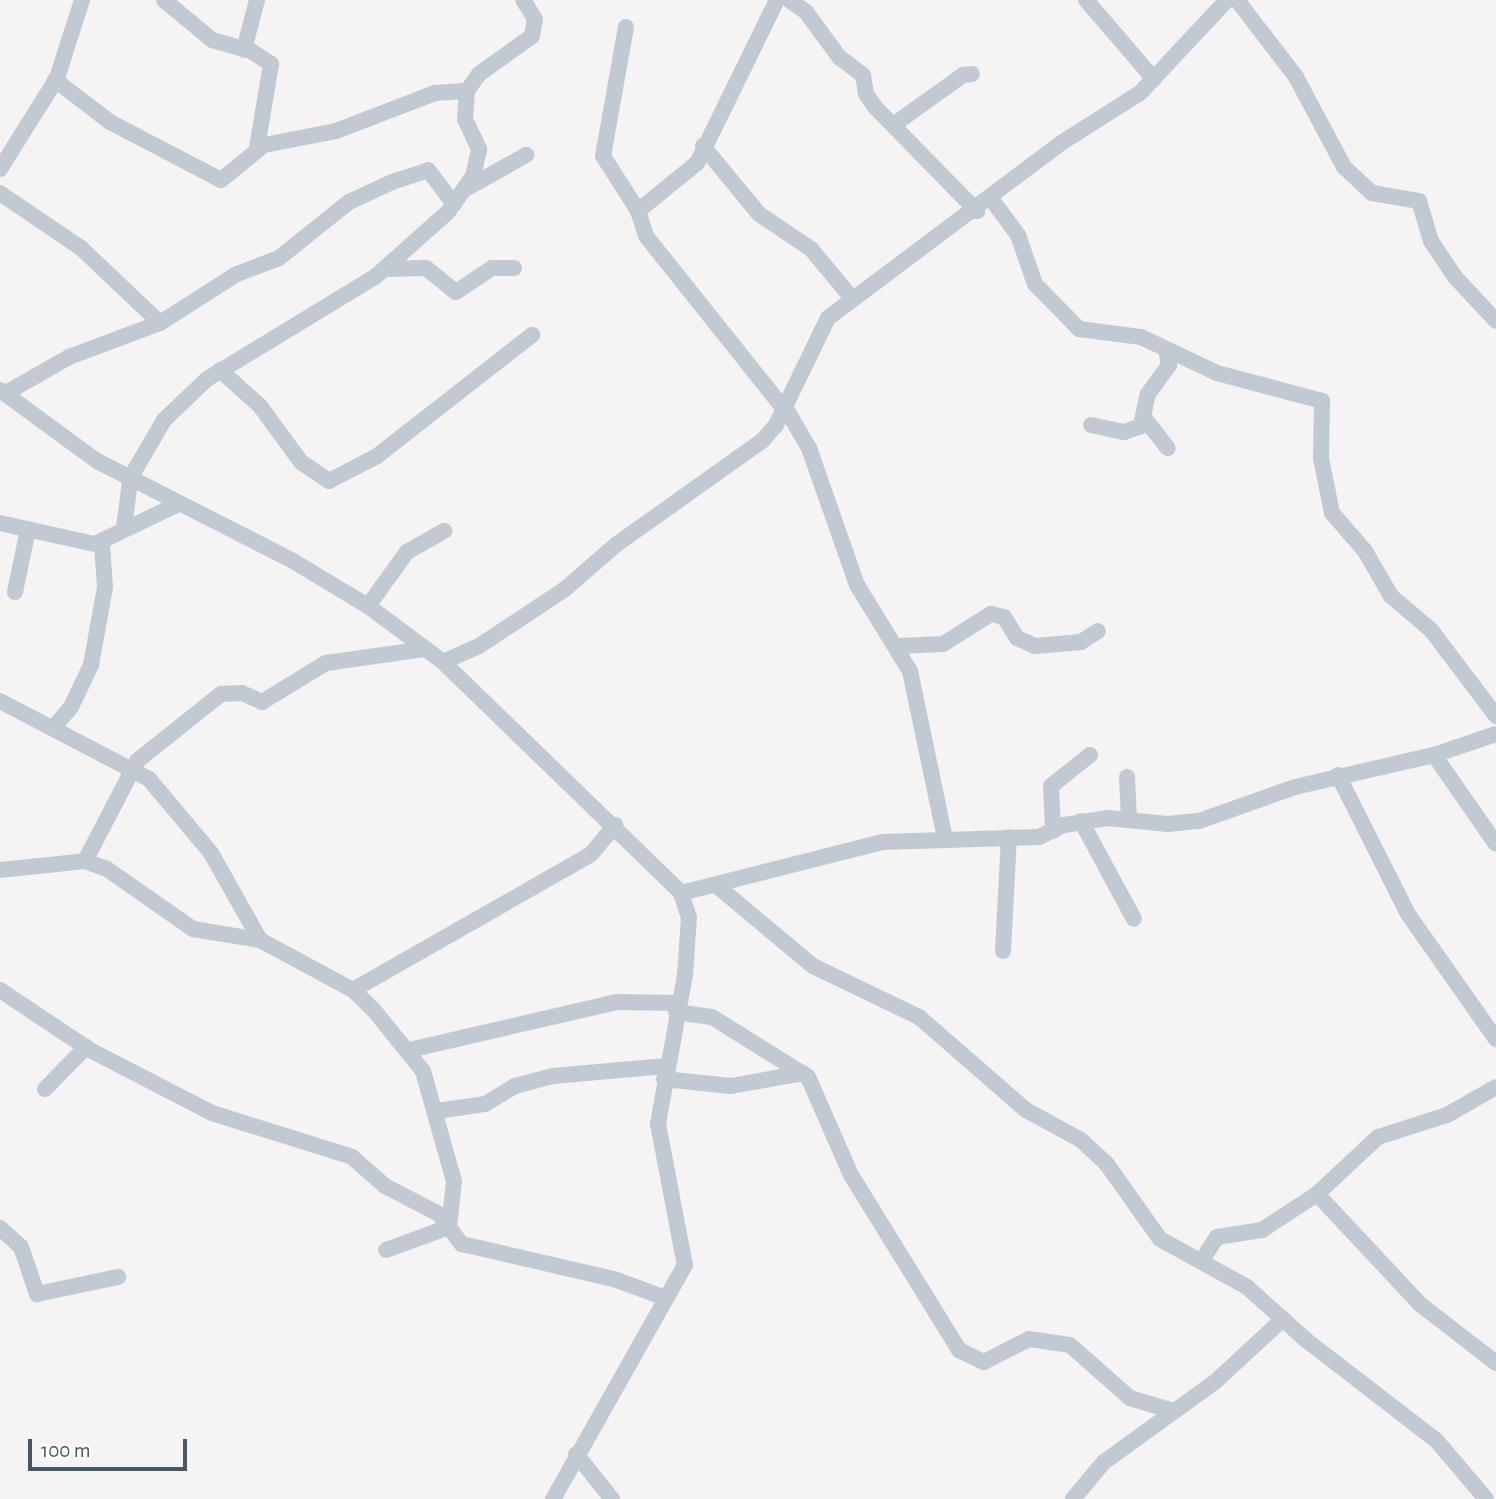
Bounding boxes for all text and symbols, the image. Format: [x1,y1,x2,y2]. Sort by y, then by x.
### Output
scale bar [32,1426,191,1470]
text: 100 m [41,1440,91,1461]

